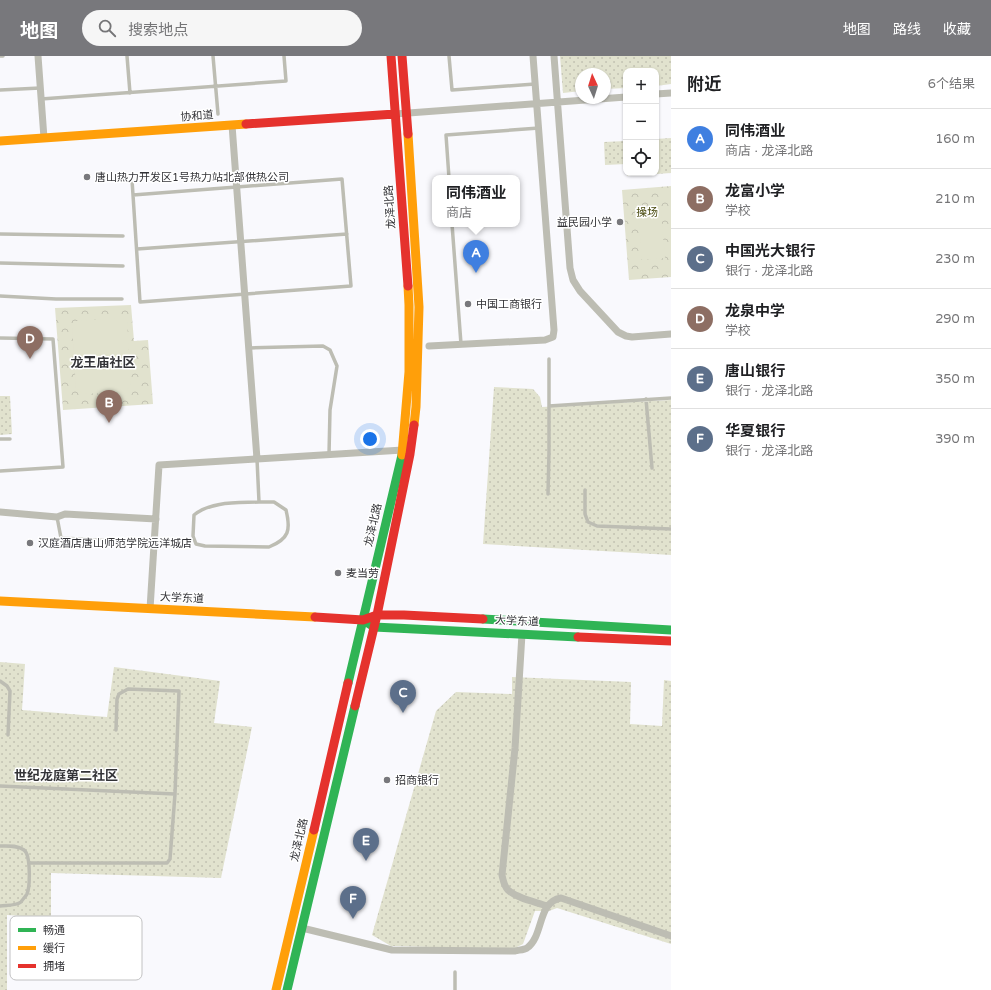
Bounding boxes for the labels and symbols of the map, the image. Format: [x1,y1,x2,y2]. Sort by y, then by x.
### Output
north arrow [575,68,611,104]
street label: 协和道 [180,108,214,124]
place label: 唐山热力开发区1号热力站北部供热公司 [95,171,289,184]
marker: 唐山热力开发区1号热力站北部供热公司 [82,172,92,182]
street label: 龙泽北路 [382,185,398,229]
park label: 操场 [636,206,658,219]
place label: 益民园小学 [557,216,612,229]
marker: 益民园小学 [615,217,625,227]
pin: A [463,240,489,273]
place label: 中国工商银行 [476,298,542,311]
marker: 中国工商银行 [463,299,473,309]
pin: D [17,326,43,359]
district label: 龙王庙社区 [70,355,136,371]
pin: B [96,390,122,423]
your location [360,429,380,449]
street label: 龙泽北路 [362,502,384,548]
place label: 汉庭酒店唐山师范学院远洋城店 [38,537,192,550]
marker: 汉庭酒店唐山师范学院远洋城店 [25,538,35,548]
place label: 麦当劳 [346,567,379,580]
marker: 麦当劳 [333,568,343,578]
street label: 大学东道 [160,590,204,606]
street label: 大学东道 [495,613,539,629]
pin: C [390,680,416,713]
district label: 世纪龙庭第二社区 [14,768,118,784]
place label: 招商银行 [395,774,439,787]
marker: 招商银行 [382,775,392,785]
street label: 龙泽北路 [288,817,310,863]
pin: E [353,828,379,861]
pin: F [340,886,366,919]
legend [10,916,142,980]
text: 畅通 [43,924,65,937]
text: 缓行 [43,942,65,955]
text: 拥堵 [43,960,65,973]

